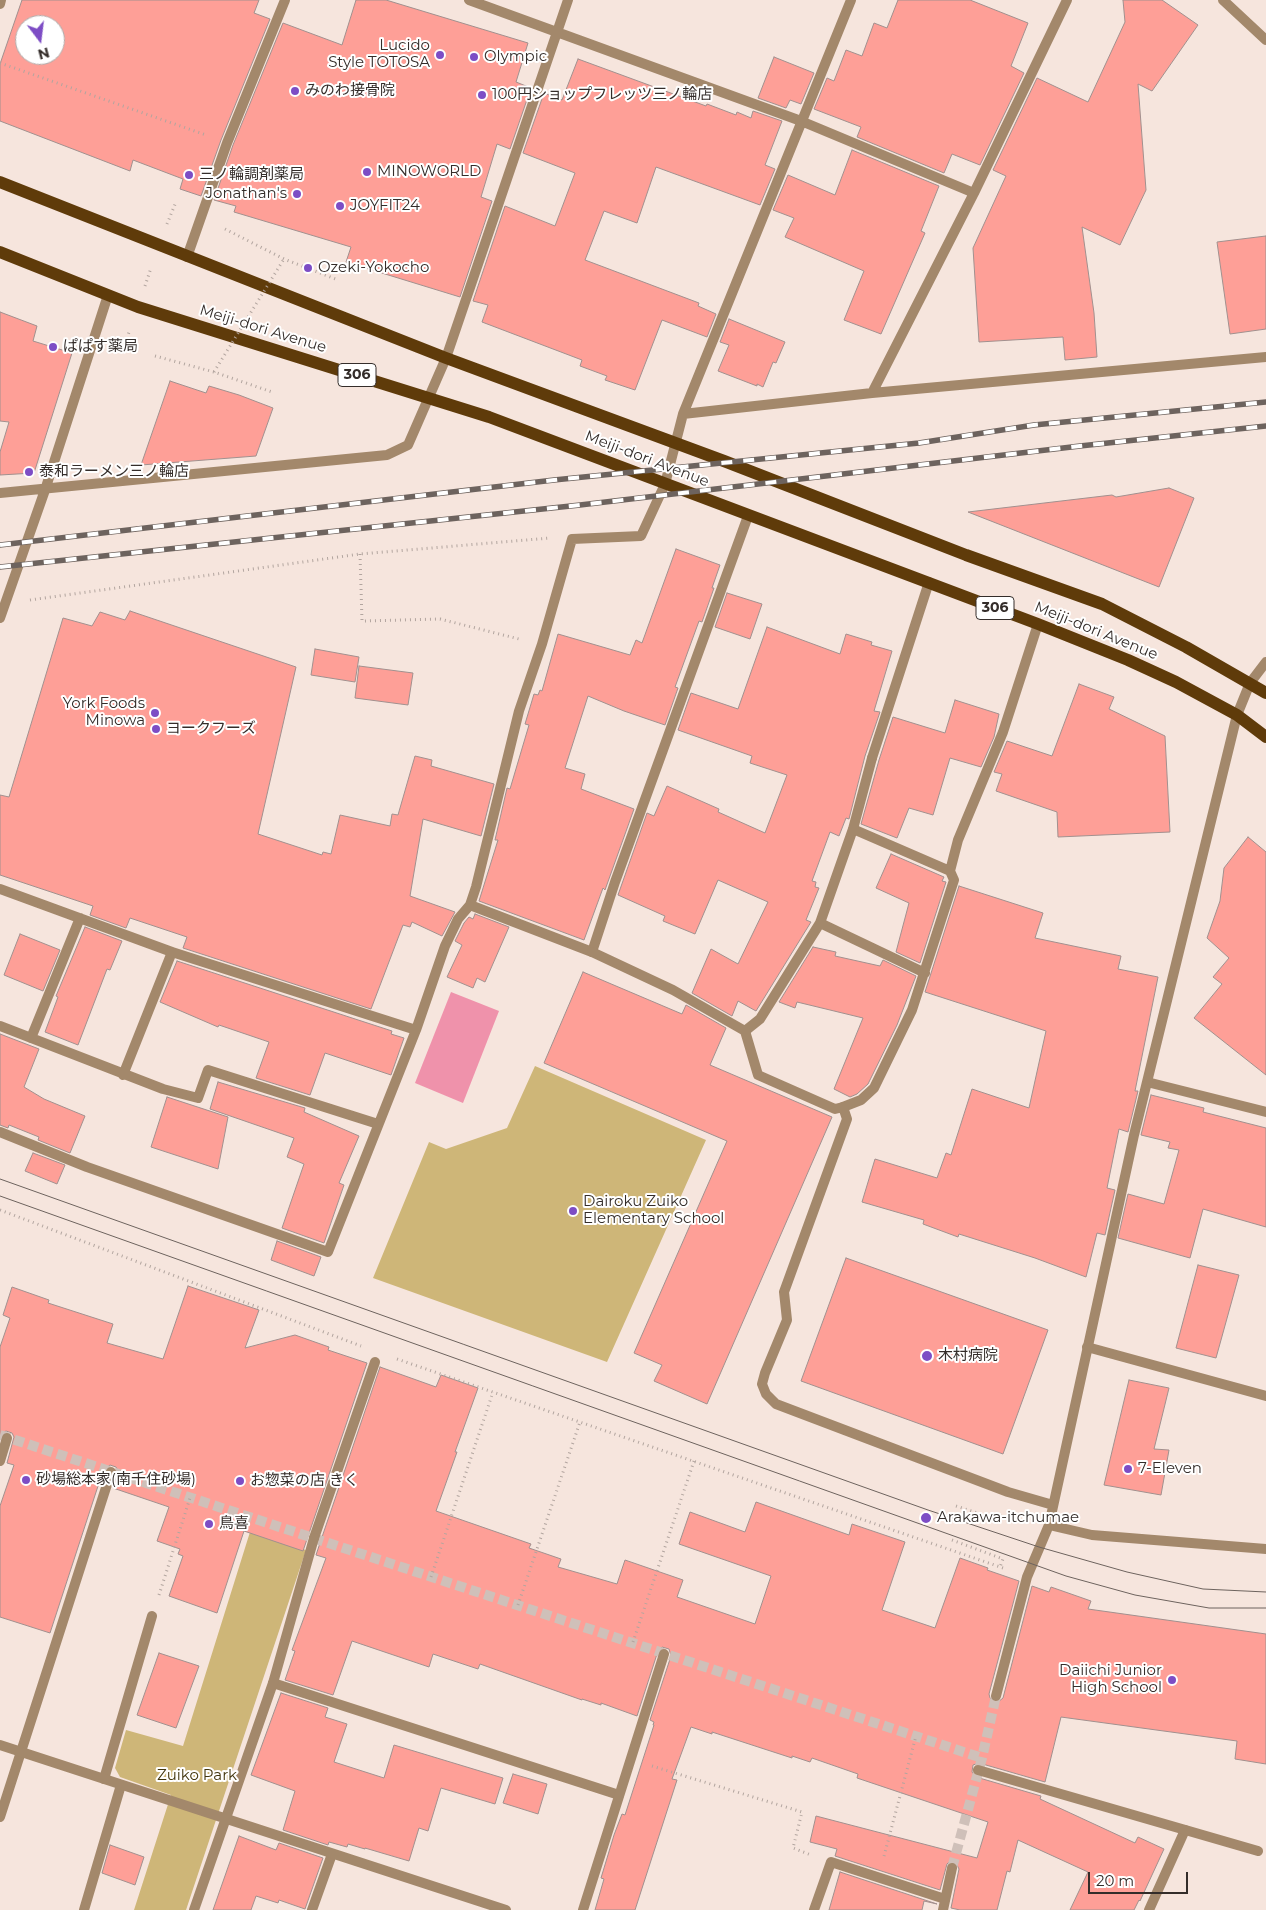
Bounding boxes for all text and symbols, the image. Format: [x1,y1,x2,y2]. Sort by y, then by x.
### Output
north arrow [15,15,65,65]
place label: Lucido Style TOTOSA [328,37,430,72]
text: N [36,43,51,64]
place label: Olympic [484,48,547,66]
marker: Lucido Style TOTOSA [434,49,446,61]
marker: Olympic [468,51,480,63]
place label: みのわ接骨院 [305,82,395,100]
marker: みのわ接骨院 [289,85,301,97]
place label: 100円ショップフレッツ三ノ輪店 [492,86,712,104]
marker: 100円ショップフレッツ三ノ輪店 [476,89,488,101]
place label: MINOWORLD [377,163,481,181]
place label: 三ノ輪調剤薬局 [199,166,304,184]
marker: MINOWORLD [361,166,373,178]
marker: 三ノ輪調剤薬局 [183,169,195,181]
place label: Jonathan's [206,185,287,203]
marker: Jonathan's [291,188,303,200]
place label: JOYFIT24 [350,197,420,215]
marker: JOYFIT24 [334,200,346,212]
place label: Ozeki-Yokocho [318,259,429,277]
marker: Ozeki-Yokocho [302,262,314,274]
street label: Meiji-dori Avenue [197,301,329,357]
place label: ぱぱす薬局 [63,338,138,356]
marker: ぱぱす薬局 [47,341,59,353]
road number: 306 [338,364,376,386]
street label: Meiji-dori Avenue [582,427,712,491]
place label: 泰和ラーメン三ノ輪店 [39,463,189,481]
marker: 泰和ラーメン三ノ輪店 [23,466,35,478]
road number: 306 [976,596,1014,620]
street label: Meiji-dori Avenue [1032,598,1160,664]
place label: York Foods Minowa [63,695,145,730]
marker: York Foods Minowa [149,707,161,719]
place label: ヨークフーズ [166,720,256,738]
marker: ヨークフーズ [150,723,162,735]
place label: Dairoku Zuiko Elementary School [583,1193,724,1228]
marker: Dairoku Zuiko Elementary School [567,1205,579,1217]
place label: 木村病院 [938,1347,998,1365]
marker: 木村病院 [920,1349,934,1363]
place label: 7-Eleven [1138,1460,1202,1478]
marker: 7-Eleven [1122,1463,1134,1475]
place label: 砂場総本家(南千住砂場) [36,1471,196,1489]
place label: お惣菜の店 きく [250,1472,359,1490]
marker: 砂場総本家(南千住砂場) [20,1474,32,1486]
marker: お惣菜の店 きく [234,1475,246,1487]
place label: Arakawa-itchumae [937,1509,1079,1527]
marker: Arakawa-itchumae [919,1511,933,1525]
place label: 鳥喜 [219,1515,249,1533]
marker: 鳥喜 [203,1518,215,1530]
place label: Daiichi Junior High School [1059,1662,1162,1697]
marker: Daiichi Junior High School [1166,1674,1178,1686]
park label: Zuiko Park [157,1767,237,1785]
scale bar [1091,1862,1191,1894]
text: 20 m [1096,1871,1134,1890]

